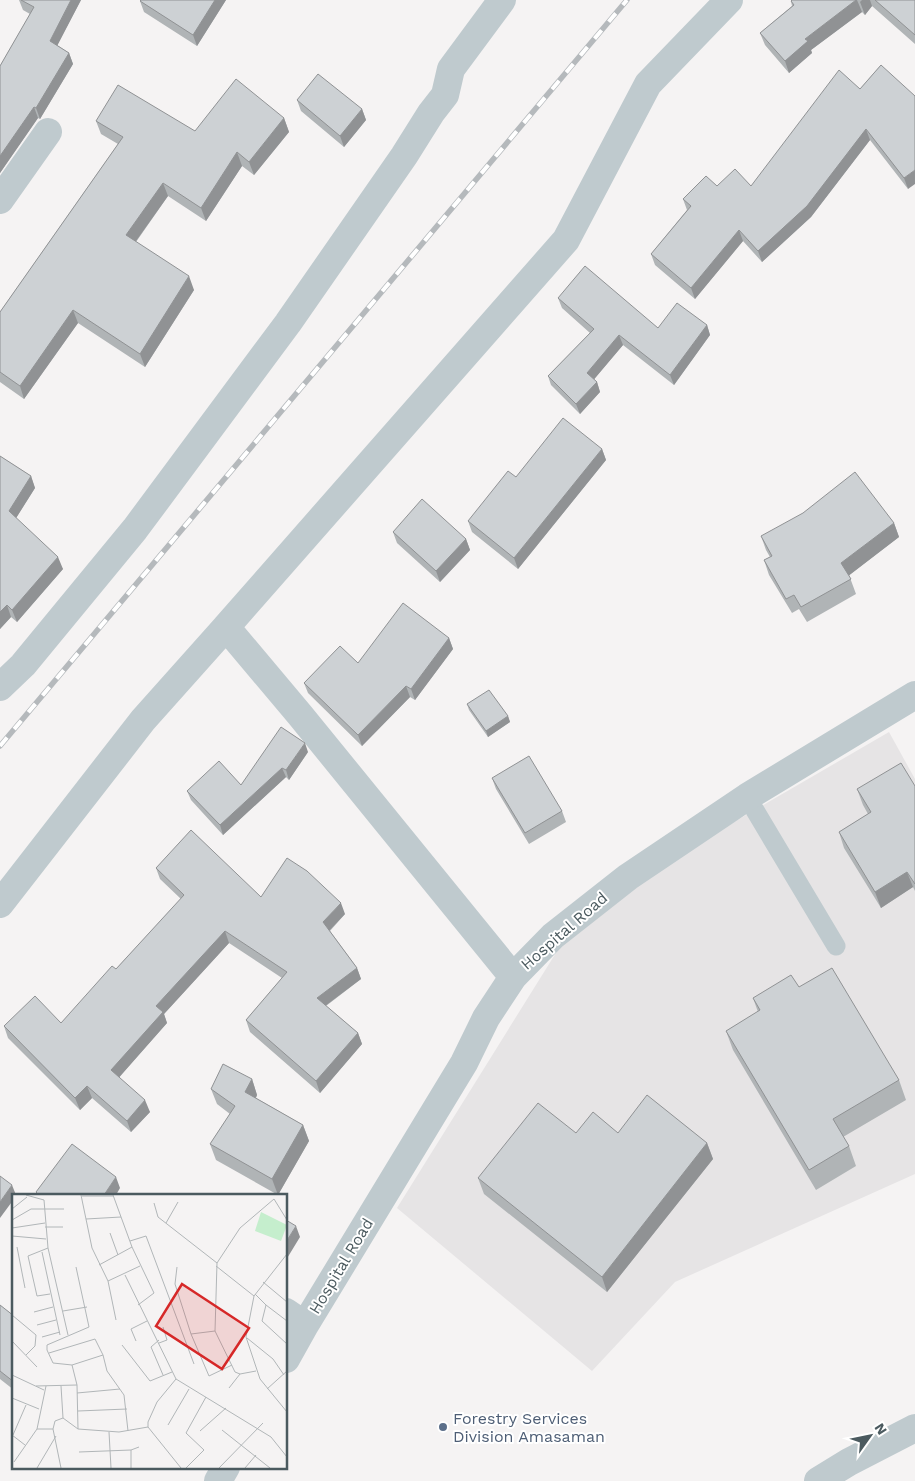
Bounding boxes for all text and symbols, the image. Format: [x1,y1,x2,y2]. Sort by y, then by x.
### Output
street label: Hospital Road [517,888,611,974]
inset map [12,1194,288,1468]
street label: Hospital Road [305,1215,377,1317]
place label: Forestry Services Division Amasaman [453,1409,605,1446]
north arrow [845,1411,895,1461]
text: N [871,1420,890,1438]
marker: Forestry Services Division Amasaman [437,1421,449,1433]

